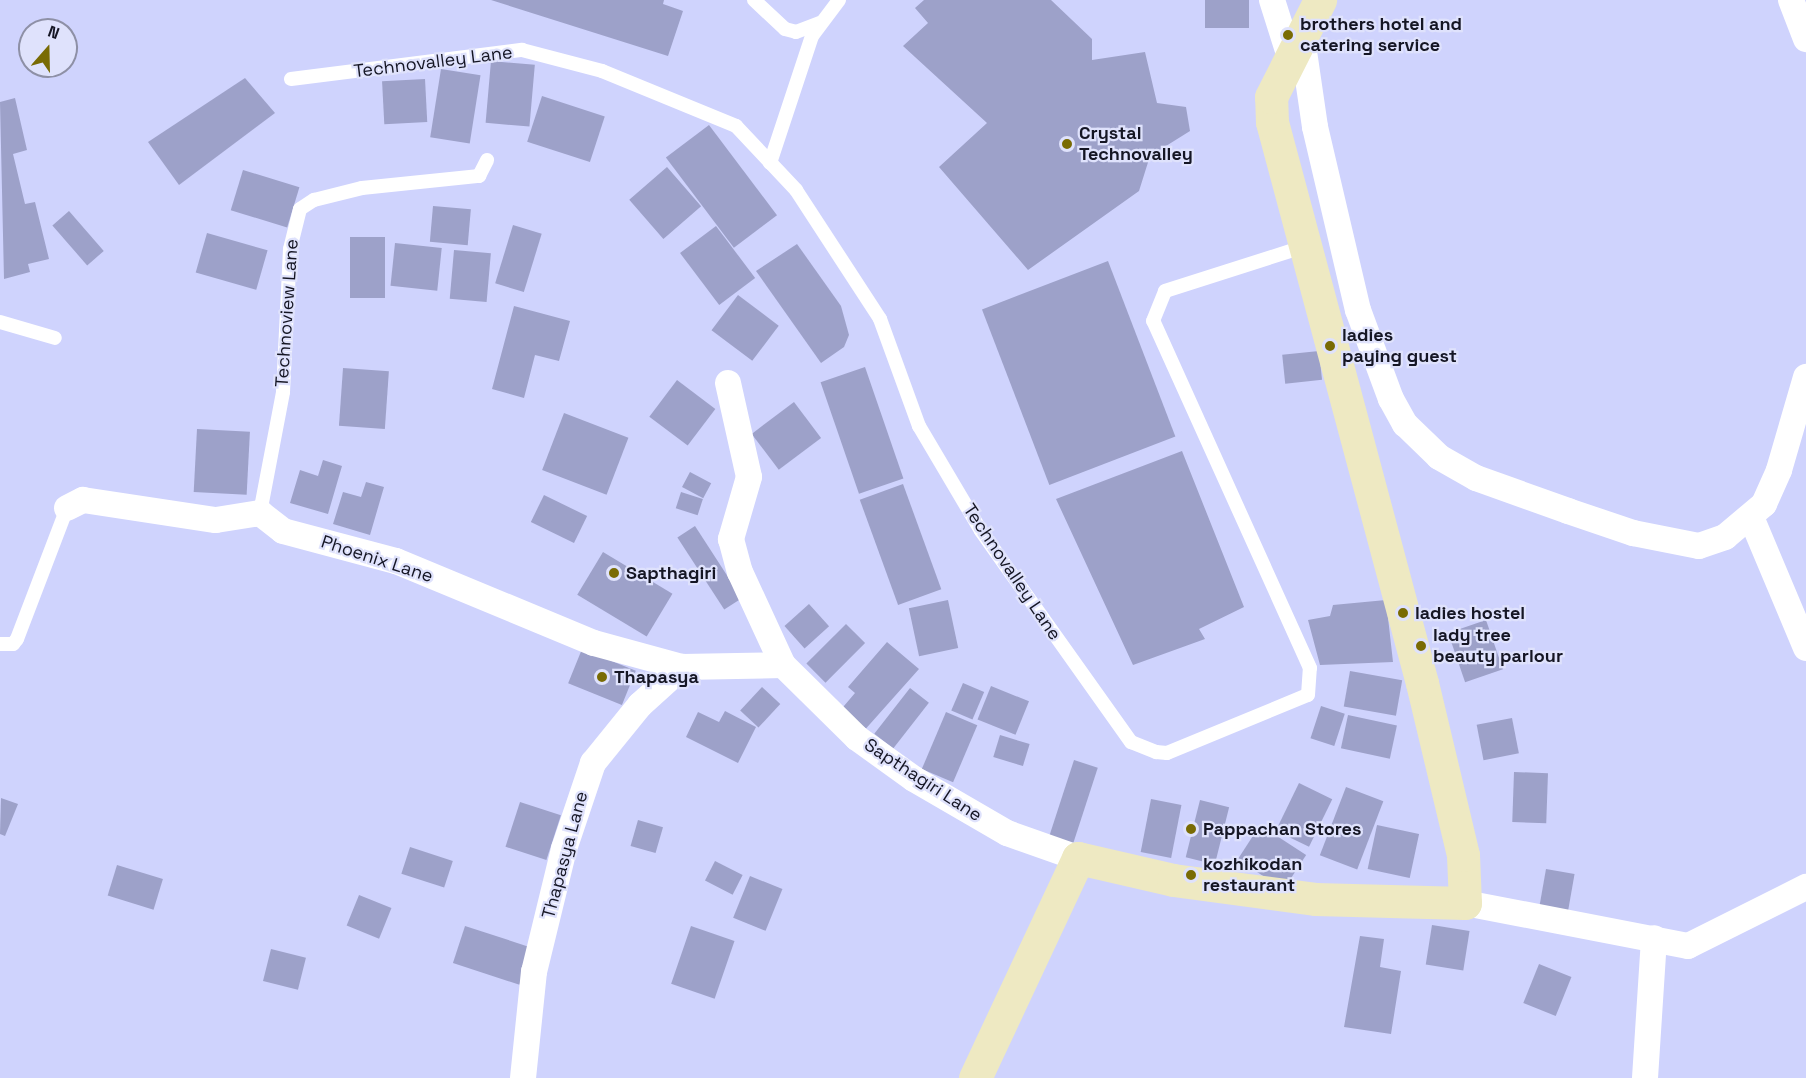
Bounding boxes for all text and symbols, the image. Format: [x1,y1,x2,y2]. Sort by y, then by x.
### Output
place label: brothers hotel and catering service [1300,14,1462,57]
north arrow [18,18,78,78]
text: N [45,21,62,44]
marker: brothers hotel and catering service [1281,28,1295,42]
street label: Technovalley Lane [352,42,514,82]
place label: Crystal Technovalley [1079,123,1193,166]
marker: Crystal Technovalley [1060,137,1074,151]
street label: Technoview Lane [271,238,303,388]
place label: ladies paying guest [1342,325,1457,368]
marker: ladies paying guest [1323,339,1337,353]
street label: Technovalley Lane [958,500,1066,644]
street label: Phoenix Lane [318,531,436,587]
place label: Sapthagiri [626,562,716,584]
marker: Sapthagiri [607,566,621,580]
place label: ladies hostel [1415,602,1525,624]
marker: ladies hostel [1396,606,1410,620]
place label: lady tree beauty parlour [1433,625,1563,668]
marker: lady tree beauty parlour [1414,639,1428,653]
place label: Thapasya [614,666,699,688]
marker: Thapasya [595,670,609,684]
street label: Sapthagiri Lane [860,734,986,826]
street label: Thapasya Lane [538,789,592,921]
place label: Pappachan Stores [1203,818,1361,840]
marker: Pappachan Stores [1184,822,1198,836]
place label: kozhikodan restaurant [1203,854,1302,896]
marker: kozhikodan restaurant [1184,868,1198,882]

